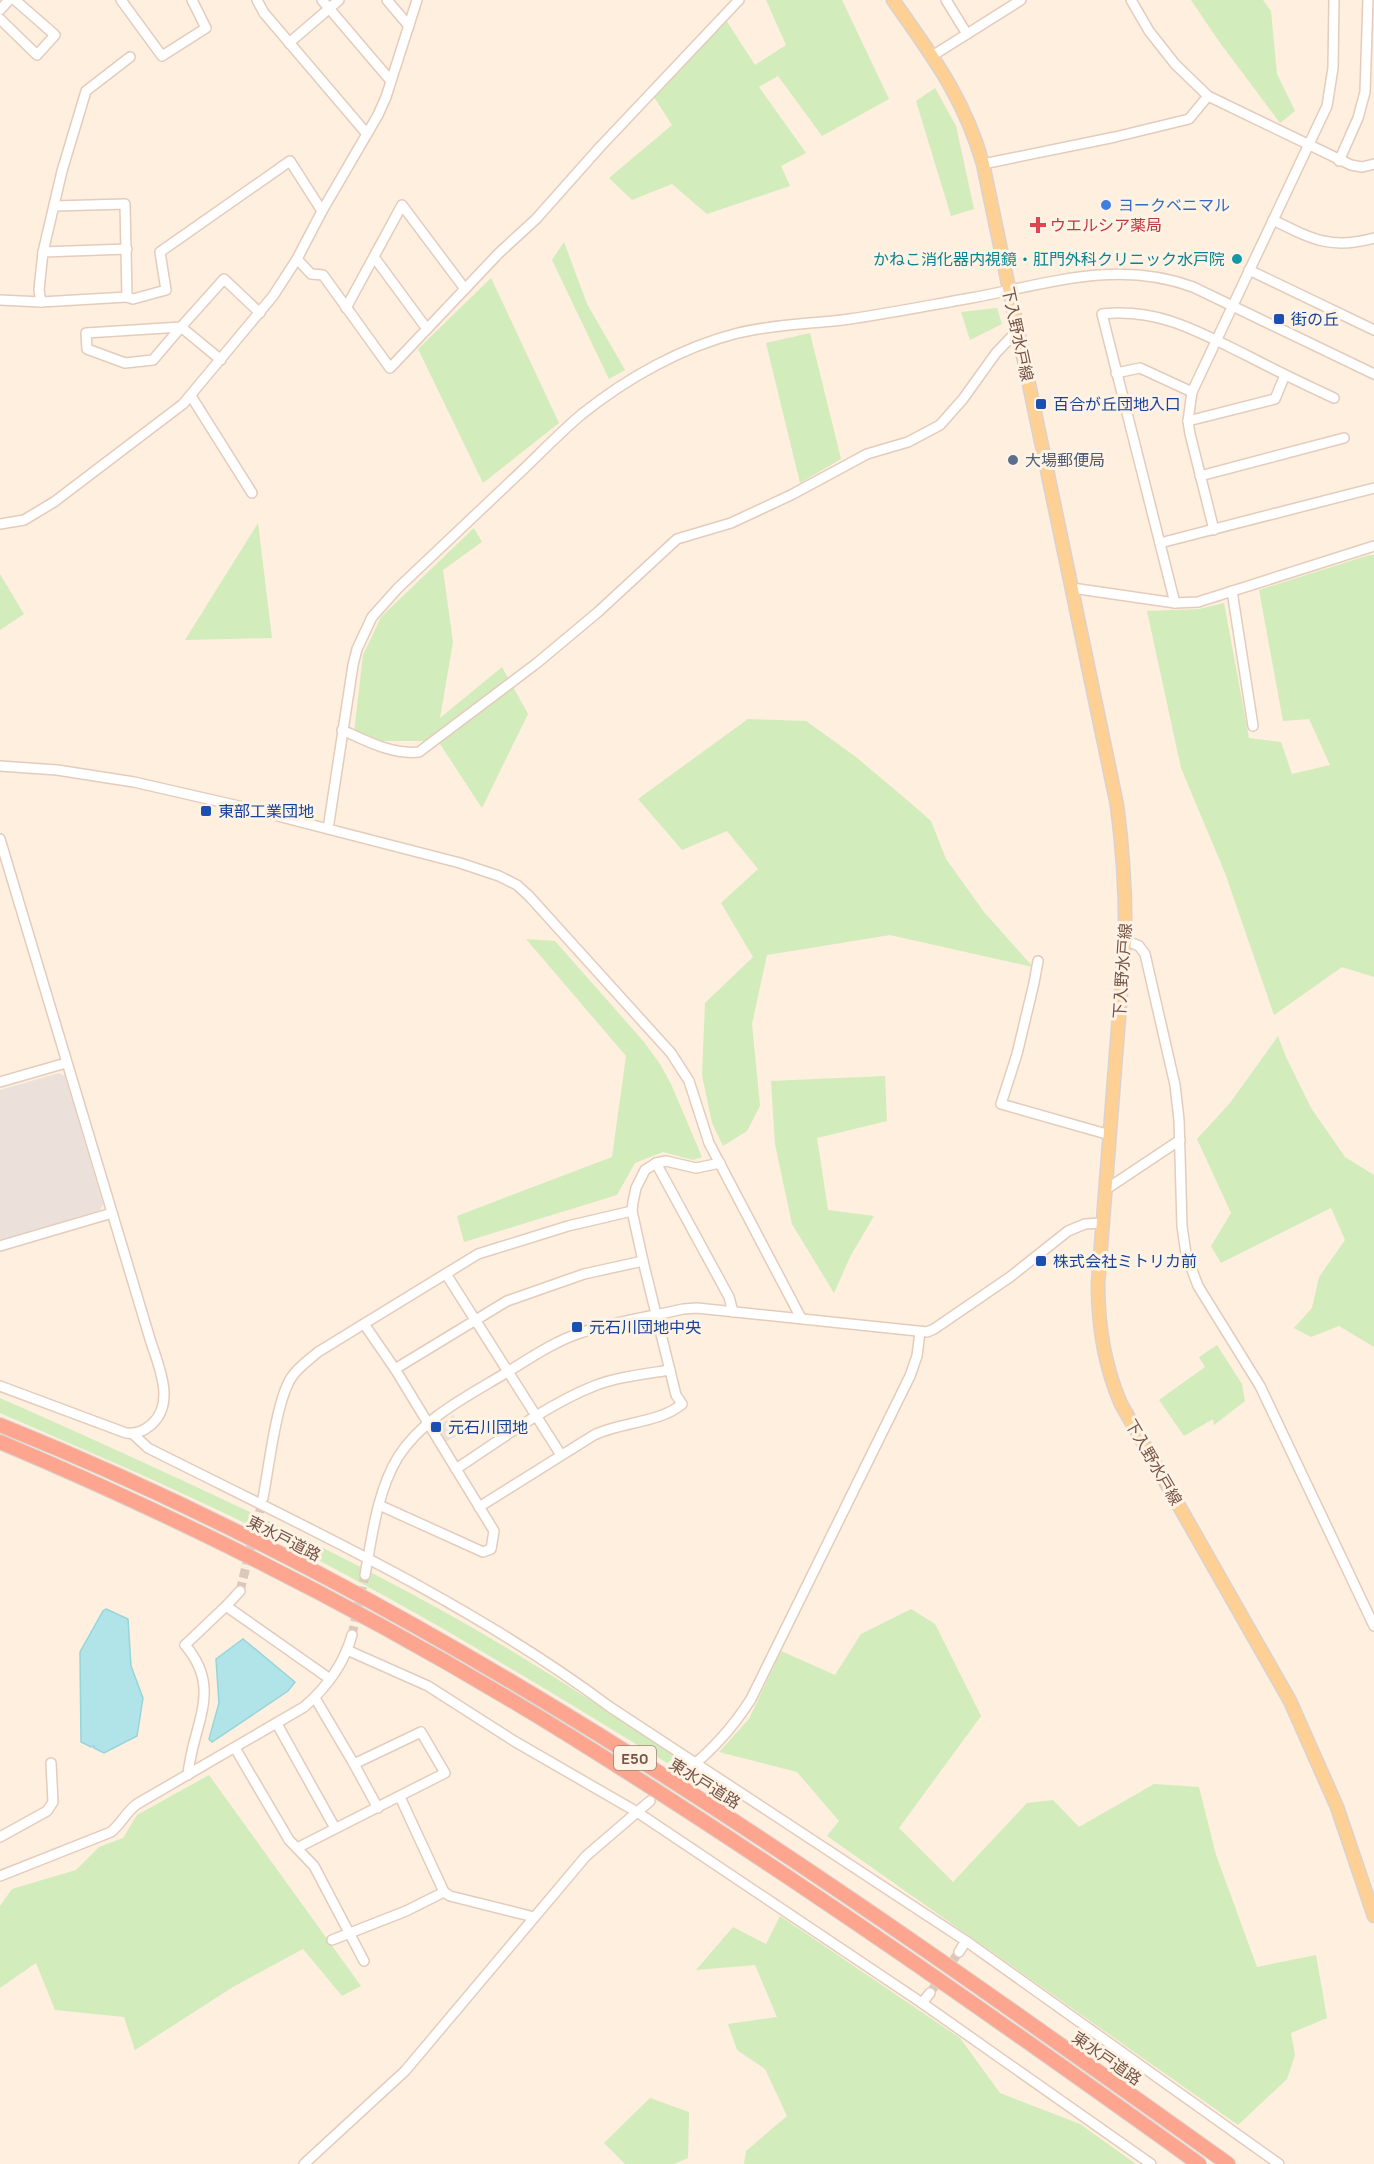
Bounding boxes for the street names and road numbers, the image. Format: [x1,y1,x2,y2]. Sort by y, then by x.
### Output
street label: 下入野水戸線 [997,285,1039,383]
street label: 下入野水戸線 [1108,922,1136,1020]
street label: 下入野水戸線 [1120,1415,1188,1509]
street label: 東水戸道路 [243,1510,325,1566]
road number: E50 [614,1746,656,1770]
street label: 東水戸道路 [665,1752,745,1814]
street label: 東水戸道路 [1068,2026,1146,2090]

